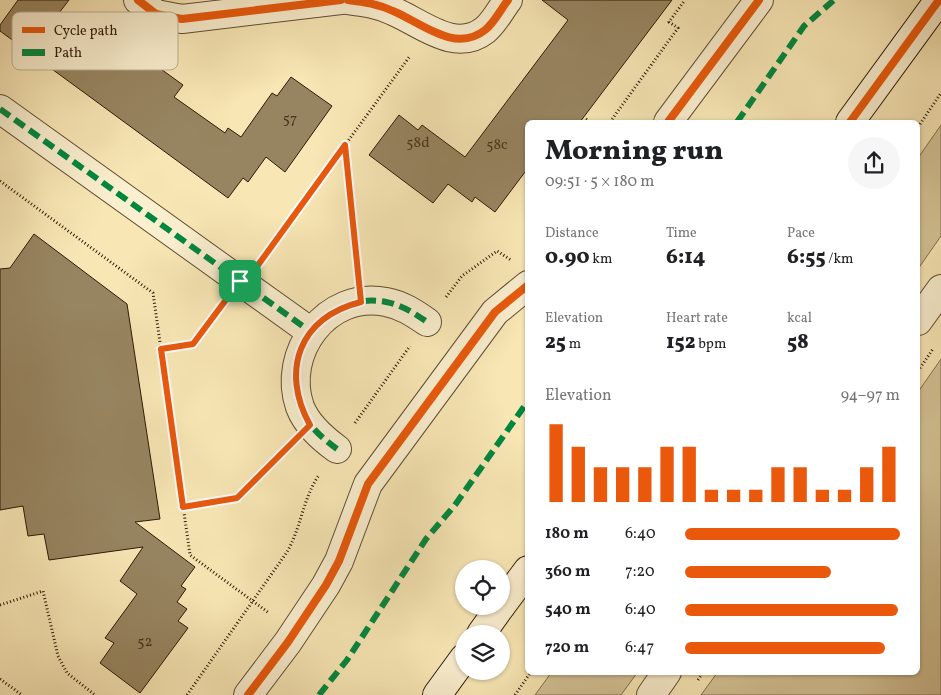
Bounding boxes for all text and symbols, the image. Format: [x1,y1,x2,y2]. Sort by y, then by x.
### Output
legend [12,12,178,70]
text: Cycle path [54,22,118,41]
text: Path [54,44,82,63]
house number: 57 [283,109,297,130]
text: Morning run [545,132,723,171]
house number: 58d [406,133,430,154]
house number: 58c [486,135,508,156]
button: share [848,137,900,189]
text: 09:51 · 5 × 180 m [545,171,655,193]
text: Distance [545,224,599,243]
text: Time [666,224,697,243]
text: Pace [787,224,815,243]
text: 0.90 [545,243,590,272]
text: 6:14 [666,243,706,272]
text: 6:55 [787,243,826,272]
text: km [590,250,612,269]
text: /km [826,250,853,269]
pin [219,260,261,302]
icon: arrive [226,267,254,295]
text: Elevation [545,309,603,328]
text: Heart rate [666,309,728,328]
text: kcal [787,309,812,328]
text: 25 [545,328,566,357]
text: 152 [666,328,695,357]
text: 58 [787,328,809,357]
text: m [566,335,581,354]
text: bpm [695,335,726,354]
text: Elevation [545,385,612,407]
text: 94–97 m [841,385,900,407]
text: 180 m [545,523,589,545]
text: 6:40 [625,523,656,545]
map controls [455,560,510,680]
button: locate [455,560,510,615]
text: 360 m [545,561,590,583]
text: 7:20 [625,561,655,583]
text: 540 m [545,599,591,621]
text: 6:40 [625,599,656,621]
button: layers [455,625,510,680]
house number: 52 [137,632,153,653]
text: 720 m [545,637,589,659]
text: 6:47 [625,637,654,659]

